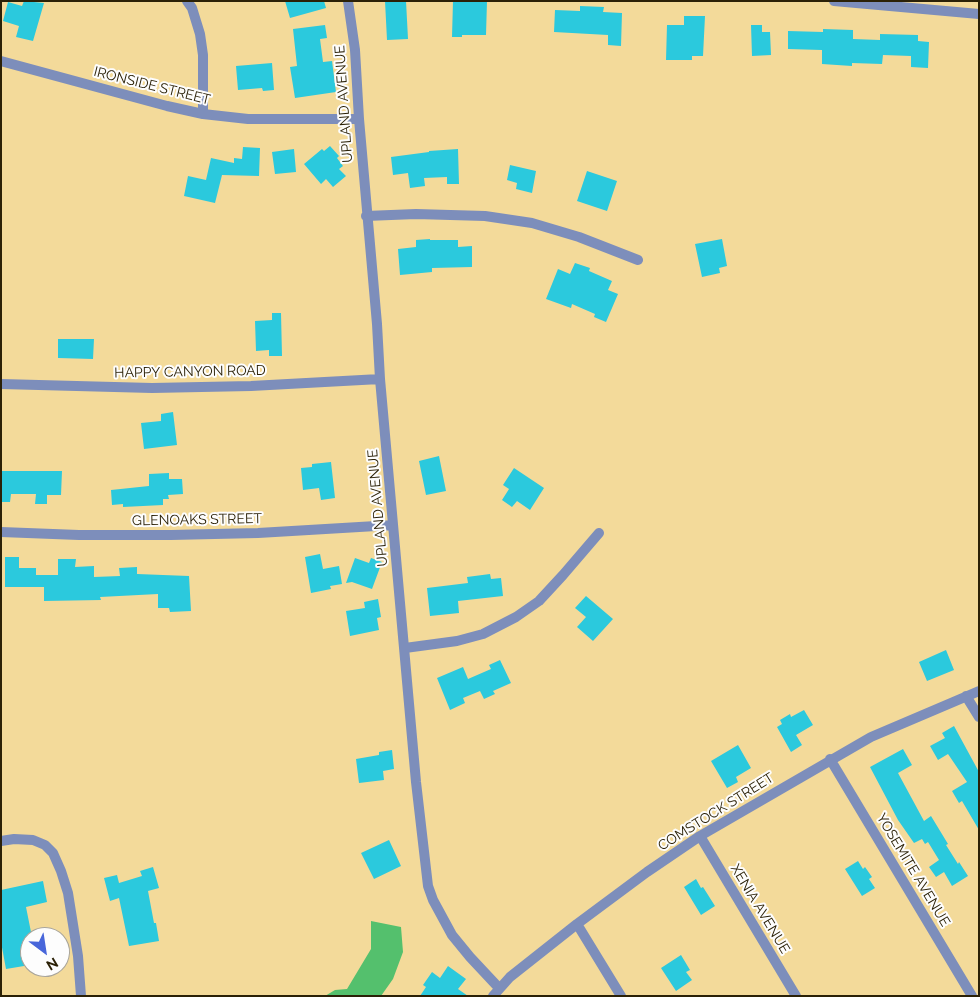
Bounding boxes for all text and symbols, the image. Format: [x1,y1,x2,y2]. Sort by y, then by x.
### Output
street label: UPLAND AVENUE [332,45,356,163]
street label: IRONSIDE STREET [92,63,212,109]
street label: HAPPY CANYON ROAD [114,362,266,382]
street label: UPLAND AVENUE [364,449,392,567]
street label: GLENOAKS STREET [132,510,262,530]
street label: COMSTOCK STREET [655,770,777,854]
street label: YOSEMITE AVENUE [873,810,953,930]
street label: XENIA AVENUE [727,861,793,957]
north arrow [20,927,70,977]
text: N [44,954,61,974]

